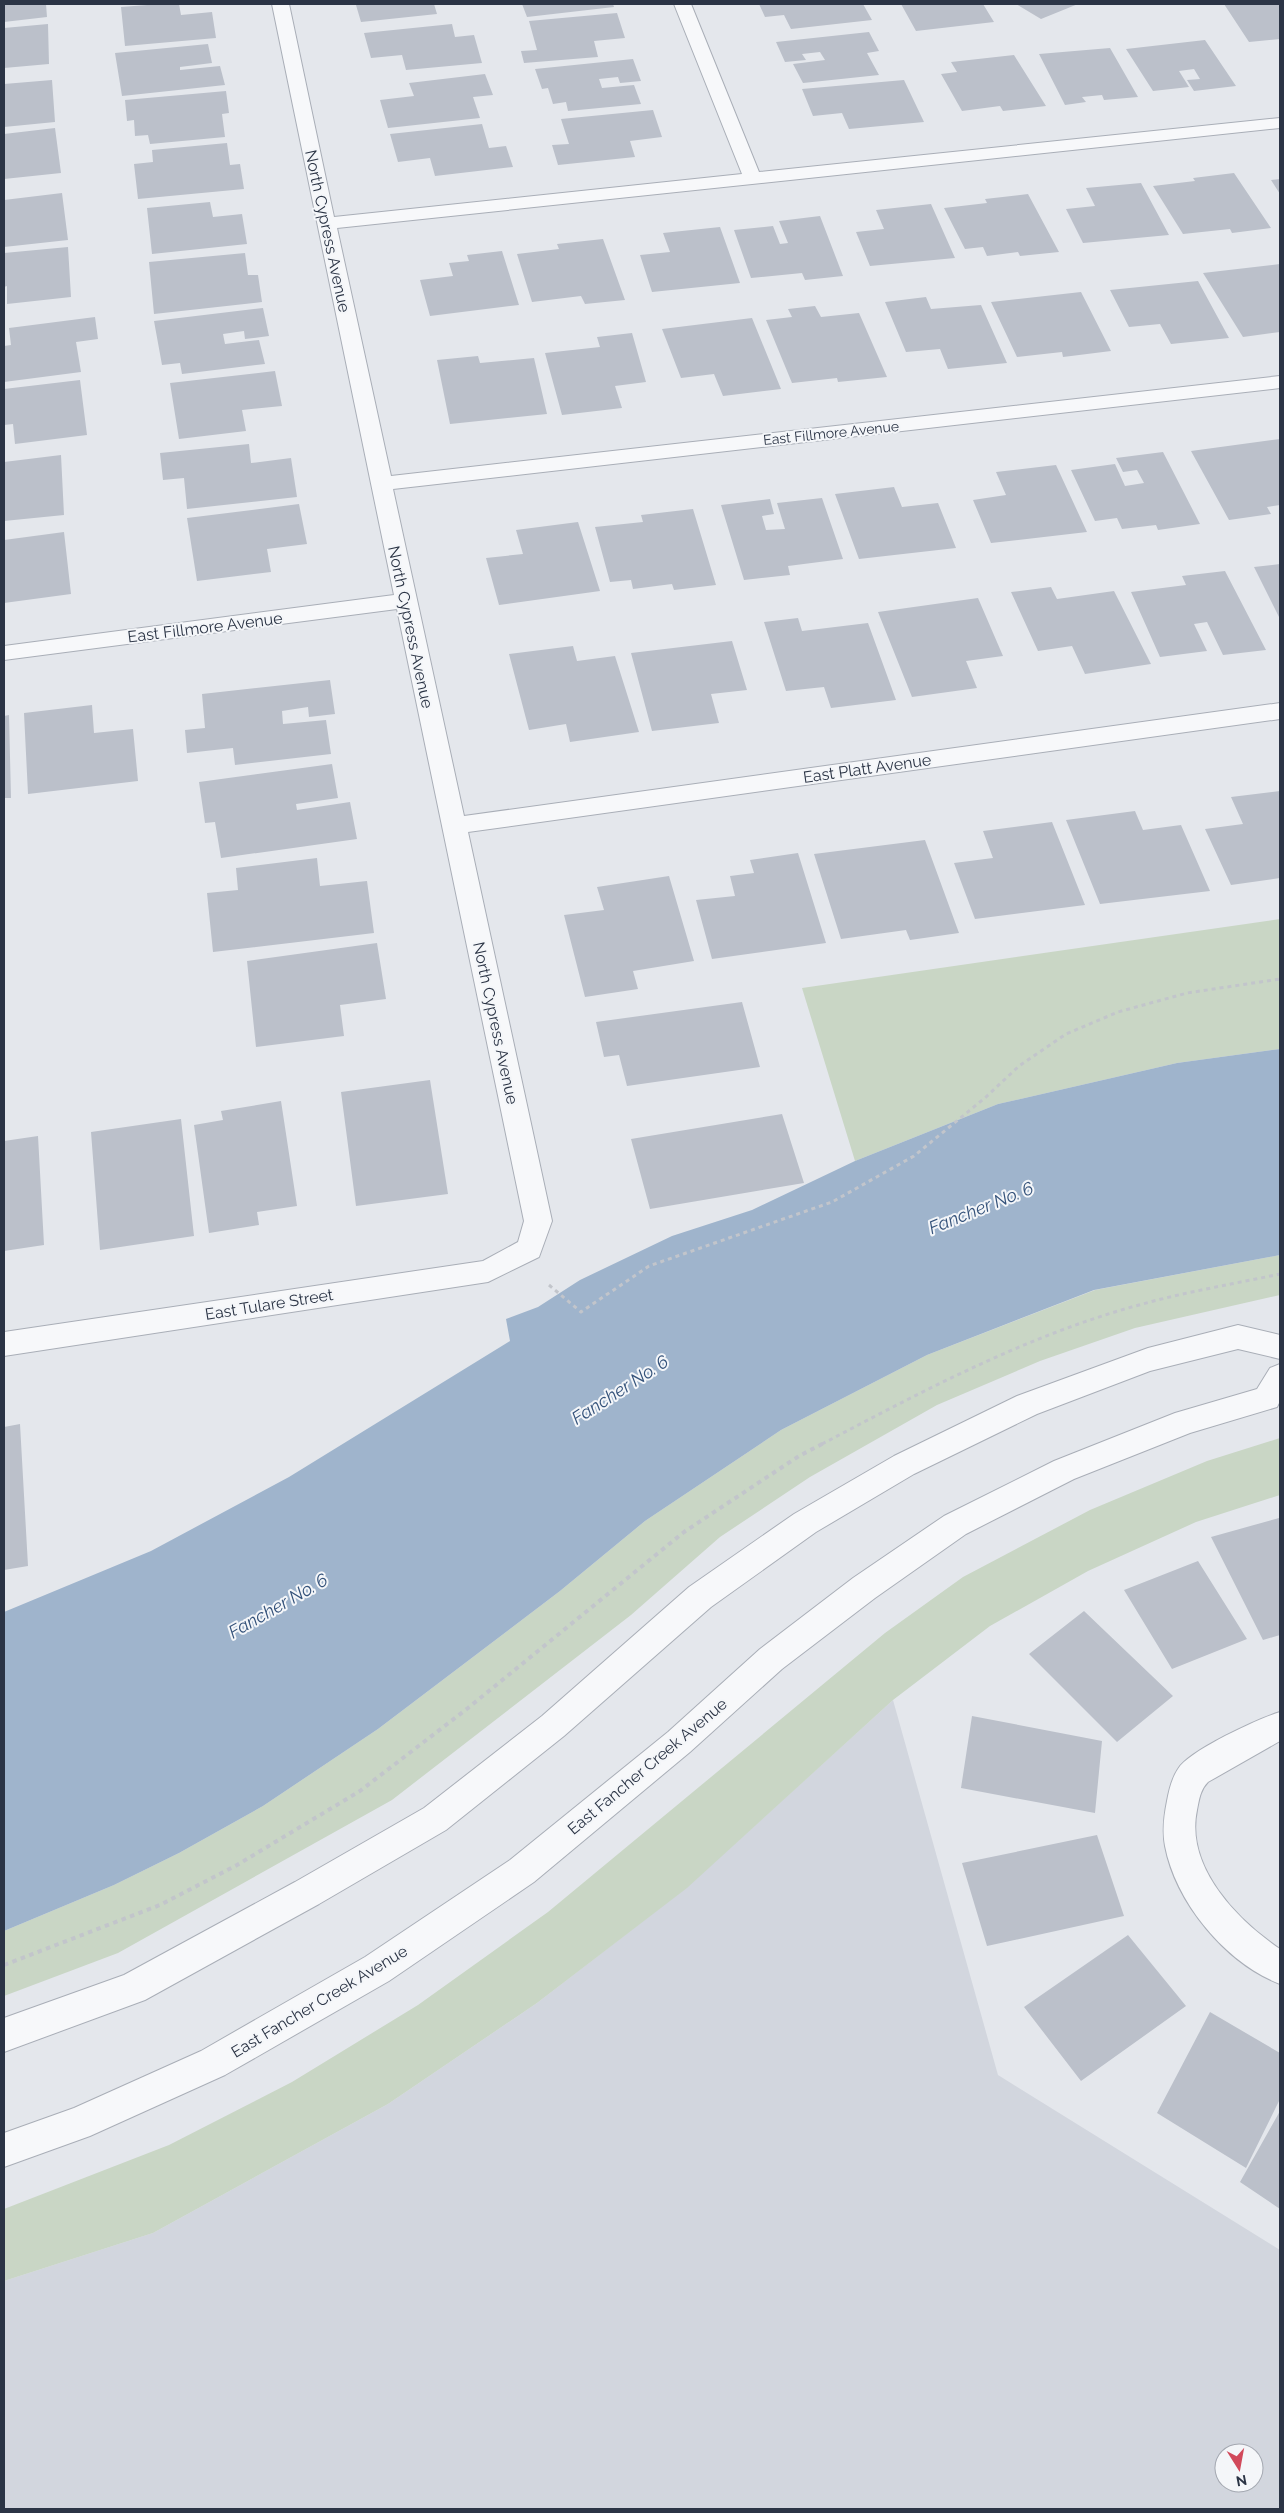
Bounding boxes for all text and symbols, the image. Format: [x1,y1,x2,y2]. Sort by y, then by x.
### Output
street label: North Cypress Avenue [301,148,354,314]
street label: East Fillmore Avenue [762,418,900,448]
street label: North Cypress Avenue [384,544,437,710]
street label: East Fillmore Avenue [127,609,284,646]
street label: East Platt Avenue [802,750,932,787]
street label: North Cypress Avenue [469,940,522,1106]
water label: Fancher No. 6 [925,1177,1037,1238]
street label: East Tulare Street [204,1285,335,1324]
water label: Fancher No. 6 [567,1350,672,1429]
water label: Fancher No. 6 [224,1568,331,1642]
street label: East Fancher Creek Avenue [564,1694,731,1839]
street label: East Fancher Creek Avenue [228,1941,411,2062]
north arrow [1214,2443,1264,2493]
text: N [1235,2472,1248,2490]

